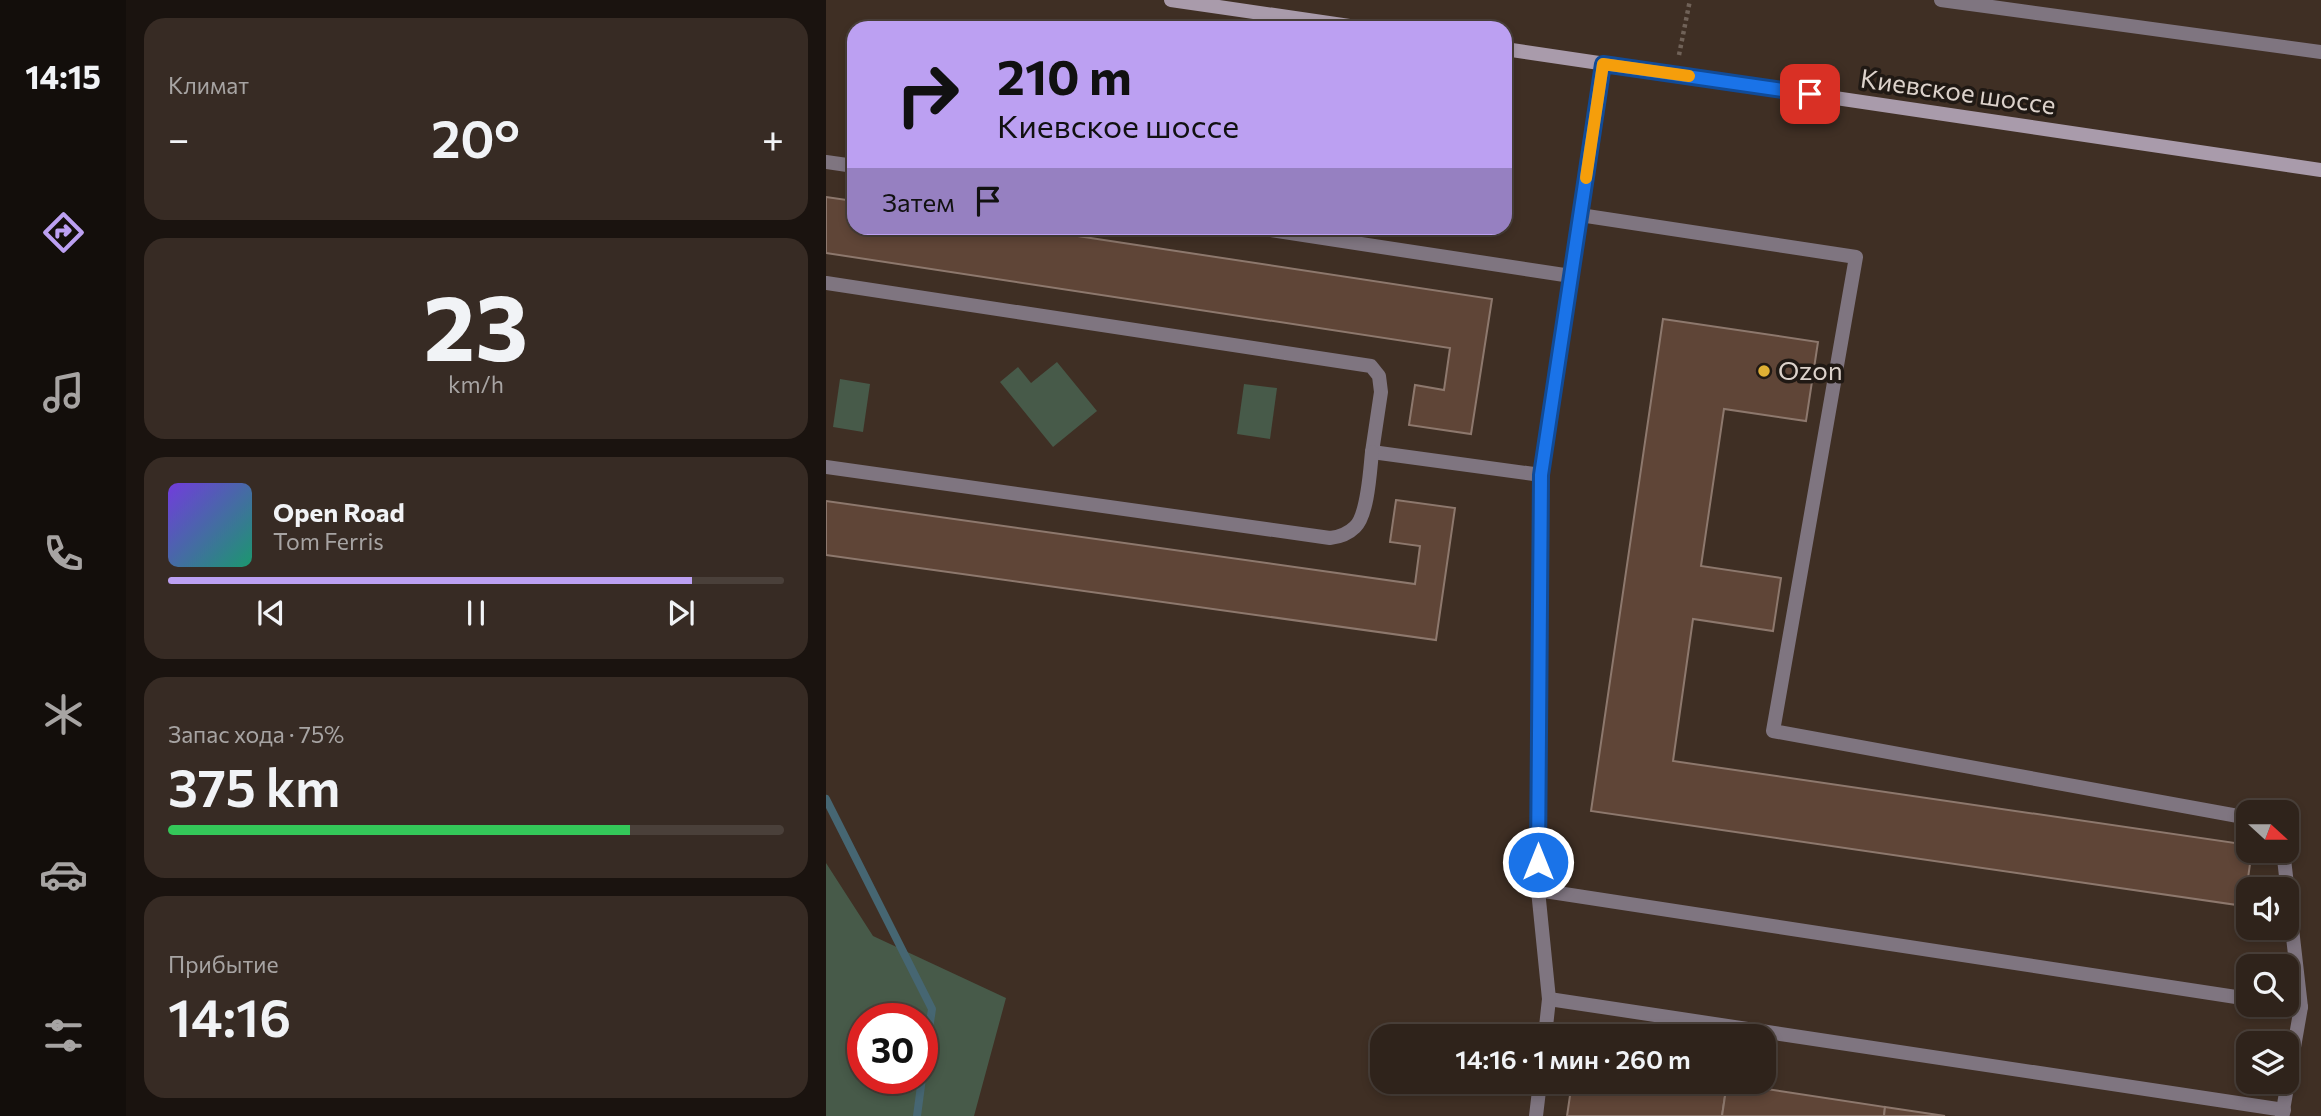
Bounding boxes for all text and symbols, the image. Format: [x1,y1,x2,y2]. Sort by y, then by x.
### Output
text: 210 m [997,45,1132,105]
icon: right [882,49,973,140]
text: 14:15 [25,56,101,96]
street label: Киевское шоссе [1859,61,2058,120]
pin [1780,64,1840,124]
text: Климат [168,71,249,99]
icon: arrive [1791,75,1829,113]
text: 20° [431,105,520,169]
text: Киевское шоссе [997,105,1239,145]
text: − [168,114,190,161]
text: + [762,114,784,161]
icon: arrive [969,182,1007,220]
text: Затем [882,186,955,217]
icon: directions [39,208,88,257]
text: 23 [424,268,528,380]
place label: Ozon [1778,354,1843,385]
marker: Ozon [1756,363,1772,379]
icon: music [39,368,88,417]
text: km/h [448,370,504,398]
text: Open Road [273,496,405,527]
text: Tom Ferris [273,527,384,555]
icon: phone [39,529,88,578]
icon: previous [252,594,290,632]
icon: pause [457,594,495,632]
icon: next [662,594,700,632]
icon: climate [39,690,88,739]
text: Запас хода · 75% [168,720,344,748]
text: 375 km [168,754,340,818]
north arrow [2236,800,2300,863]
map controls [2236,800,2299,1094]
position arrow [1501,825,1575,899]
icon: car [39,850,88,899]
button: sound [2236,877,2299,940]
text: Прибытие [168,950,279,978]
button: search [2236,954,2299,1017]
text: 14:16 [168,984,291,1048]
speed limit sign: 30 [847,1003,938,1094]
icon: filters [39,1011,88,1060]
button: layers [2236,1031,2299,1094]
text: 14:16 · 1 мин · 260 m [1455,1043,1691,1074]

